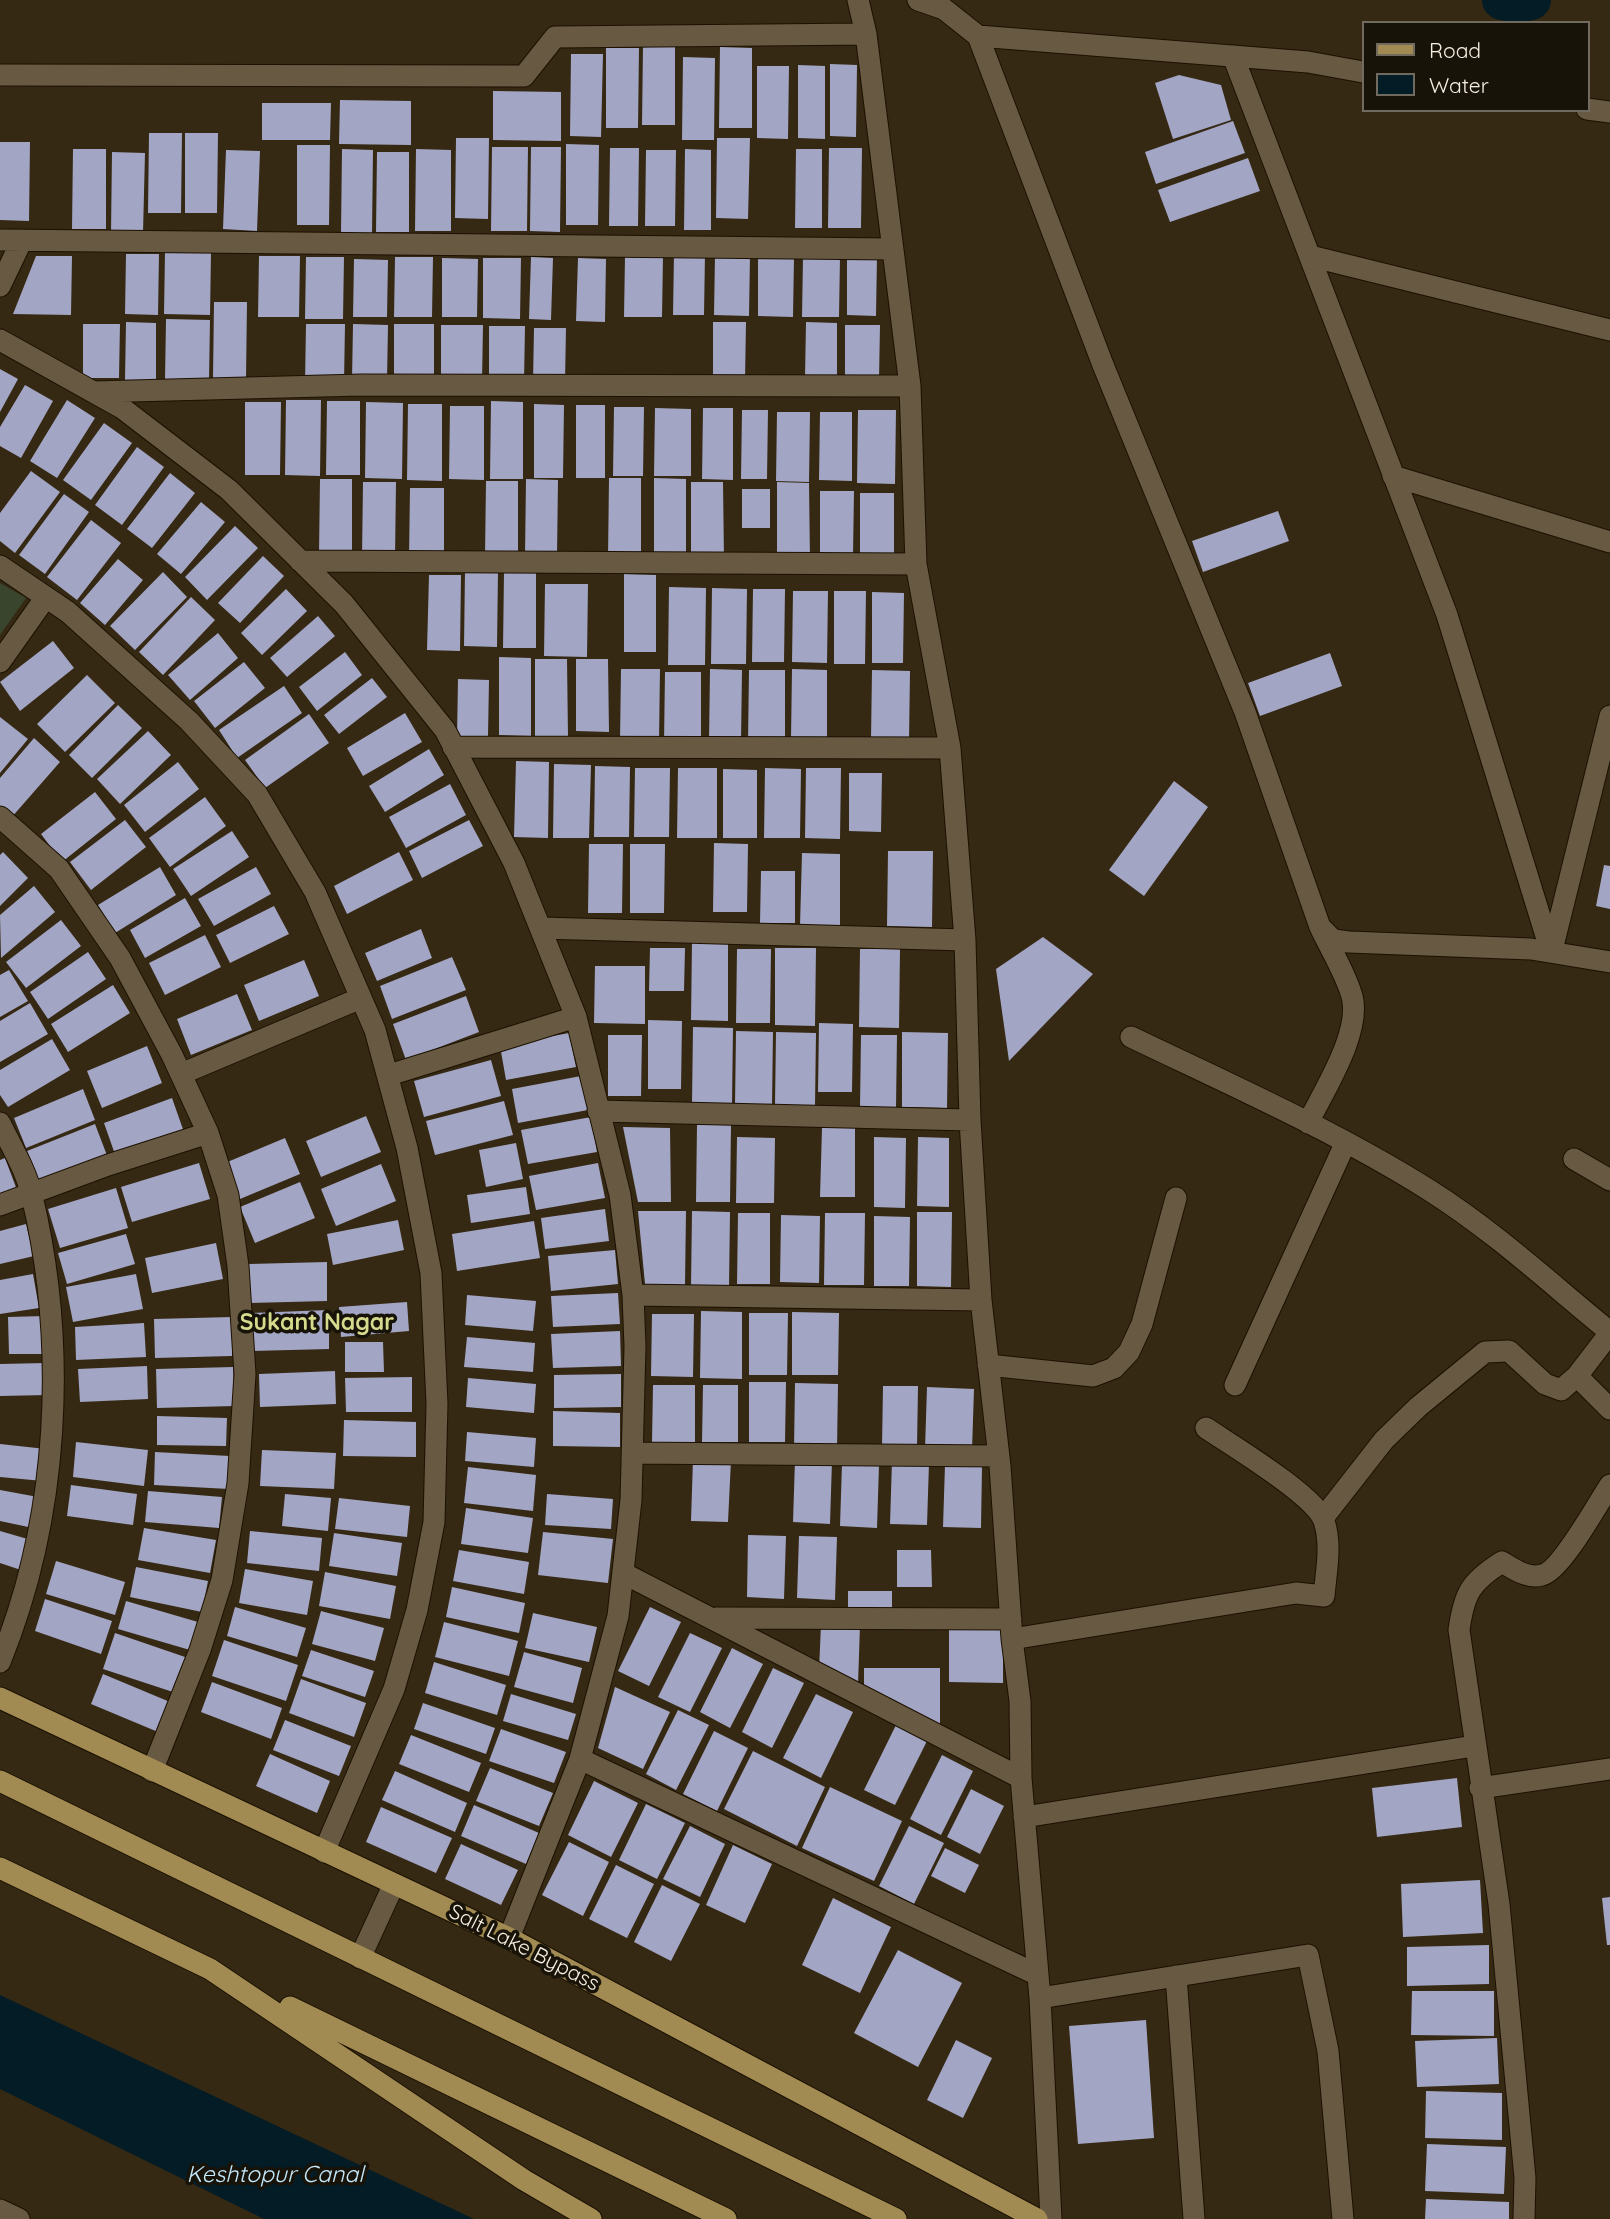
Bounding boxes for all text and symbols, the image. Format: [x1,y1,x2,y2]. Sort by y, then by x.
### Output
legend [1362,21,1589,112]
text: Road [1429,37,1481,63]
text: Water [1429,72,1489,98]
district label: Sukant Nagar [240,1309,394,1337]
street label: Salt Lake Bypass [445,1899,603,1997]
water label: Keshtopur Canal [186,2161,364,2189]

